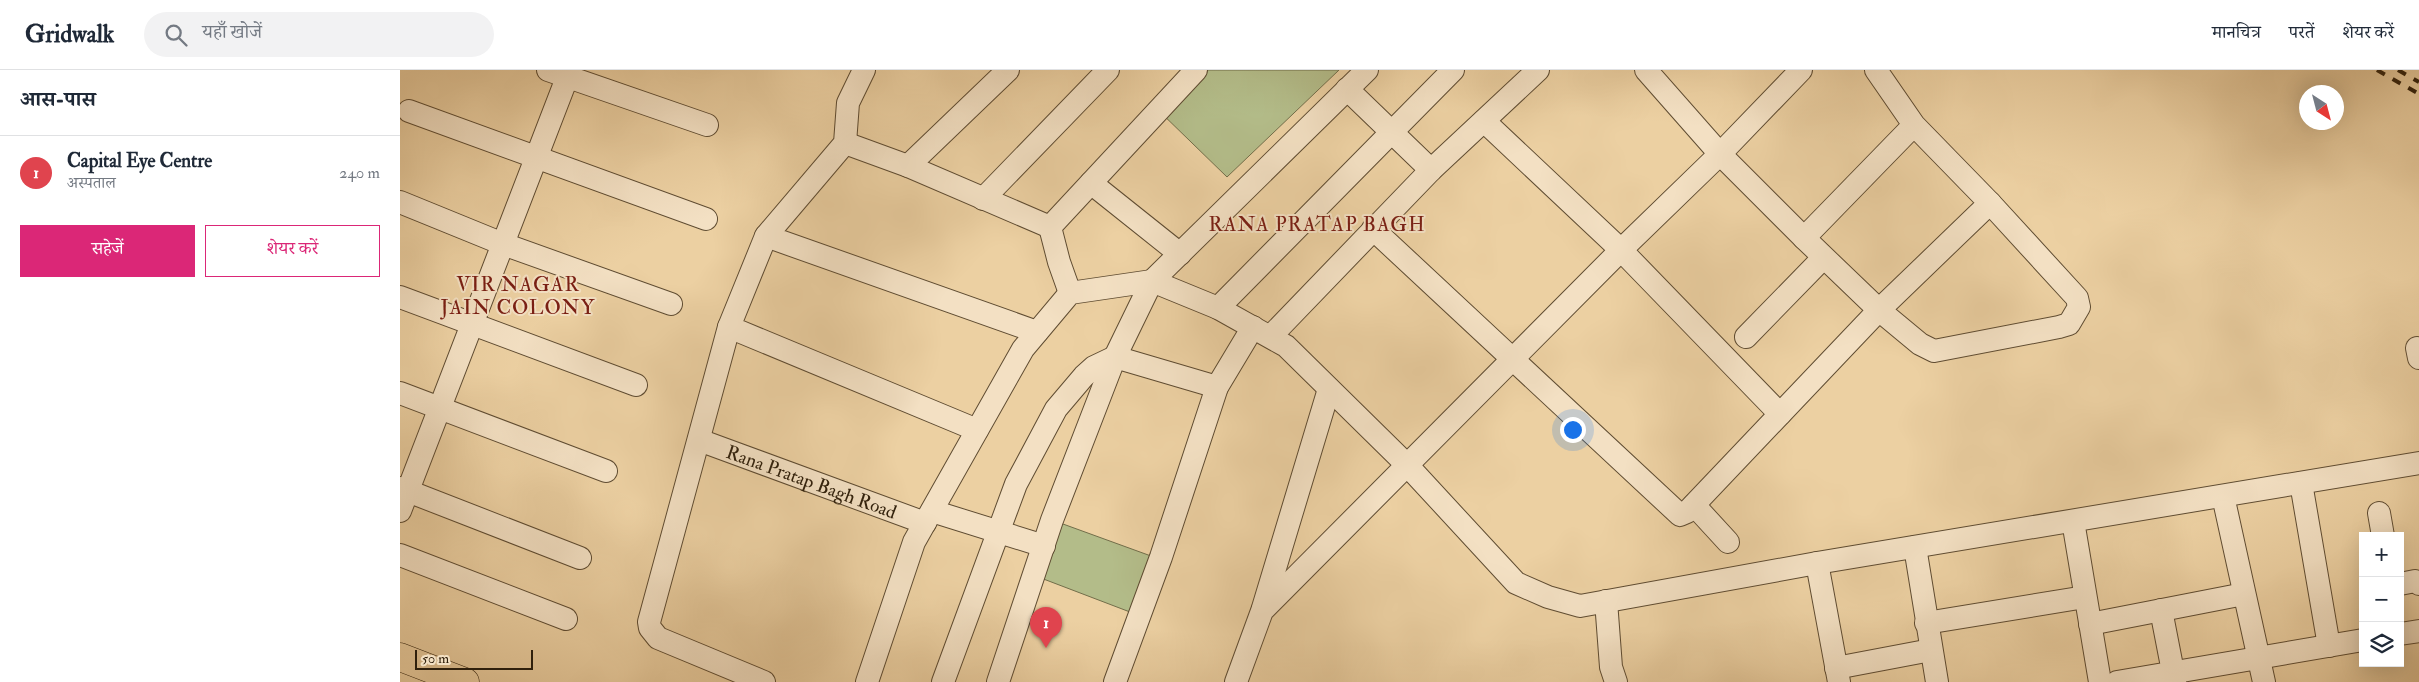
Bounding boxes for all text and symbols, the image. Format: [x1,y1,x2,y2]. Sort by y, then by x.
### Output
search box [144,12,494,57]
text: Gridwalk [25,19,114,50]
text: यहाँ खोजें [202,20,262,44]
icon: search [162,21,190,49]
text: मानचित्र [2212,21,2261,44]
text: परतें [2289,21,2315,44]
text: शेयर करें [2343,21,2394,44]
north arrow [2299,85,2344,130]
text: आस-पास [20,86,96,113]
text: Capital Eye Centre [67,149,212,173]
text: 1 [33,163,39,183]
text: 240 m [339,163,380,183]
text: अस्पताल [67,173,116,193]
district label: RANA PRATAP BAGH [1208,212,1426,237]
button: सहेजें [20,225,195,277]
button: शेयर करें [205,225,380,277]
district label: VIR NAGAR JAIN COLONY [439,272,596,320]
your location [1560,417,1586,443]
street label: Rana Pratap Bagh Road [723,440,900,525]
map controls [2359,532,2404,667]
button: + [2359,532,2404,577]
button: − [2359,577,2404,622]
pin: 1 [1030,607,1062,648]
button: layers [2359,622,2404,667]
scale bar [415,647,532,670]
text: 50 m [422,650,449,667]

